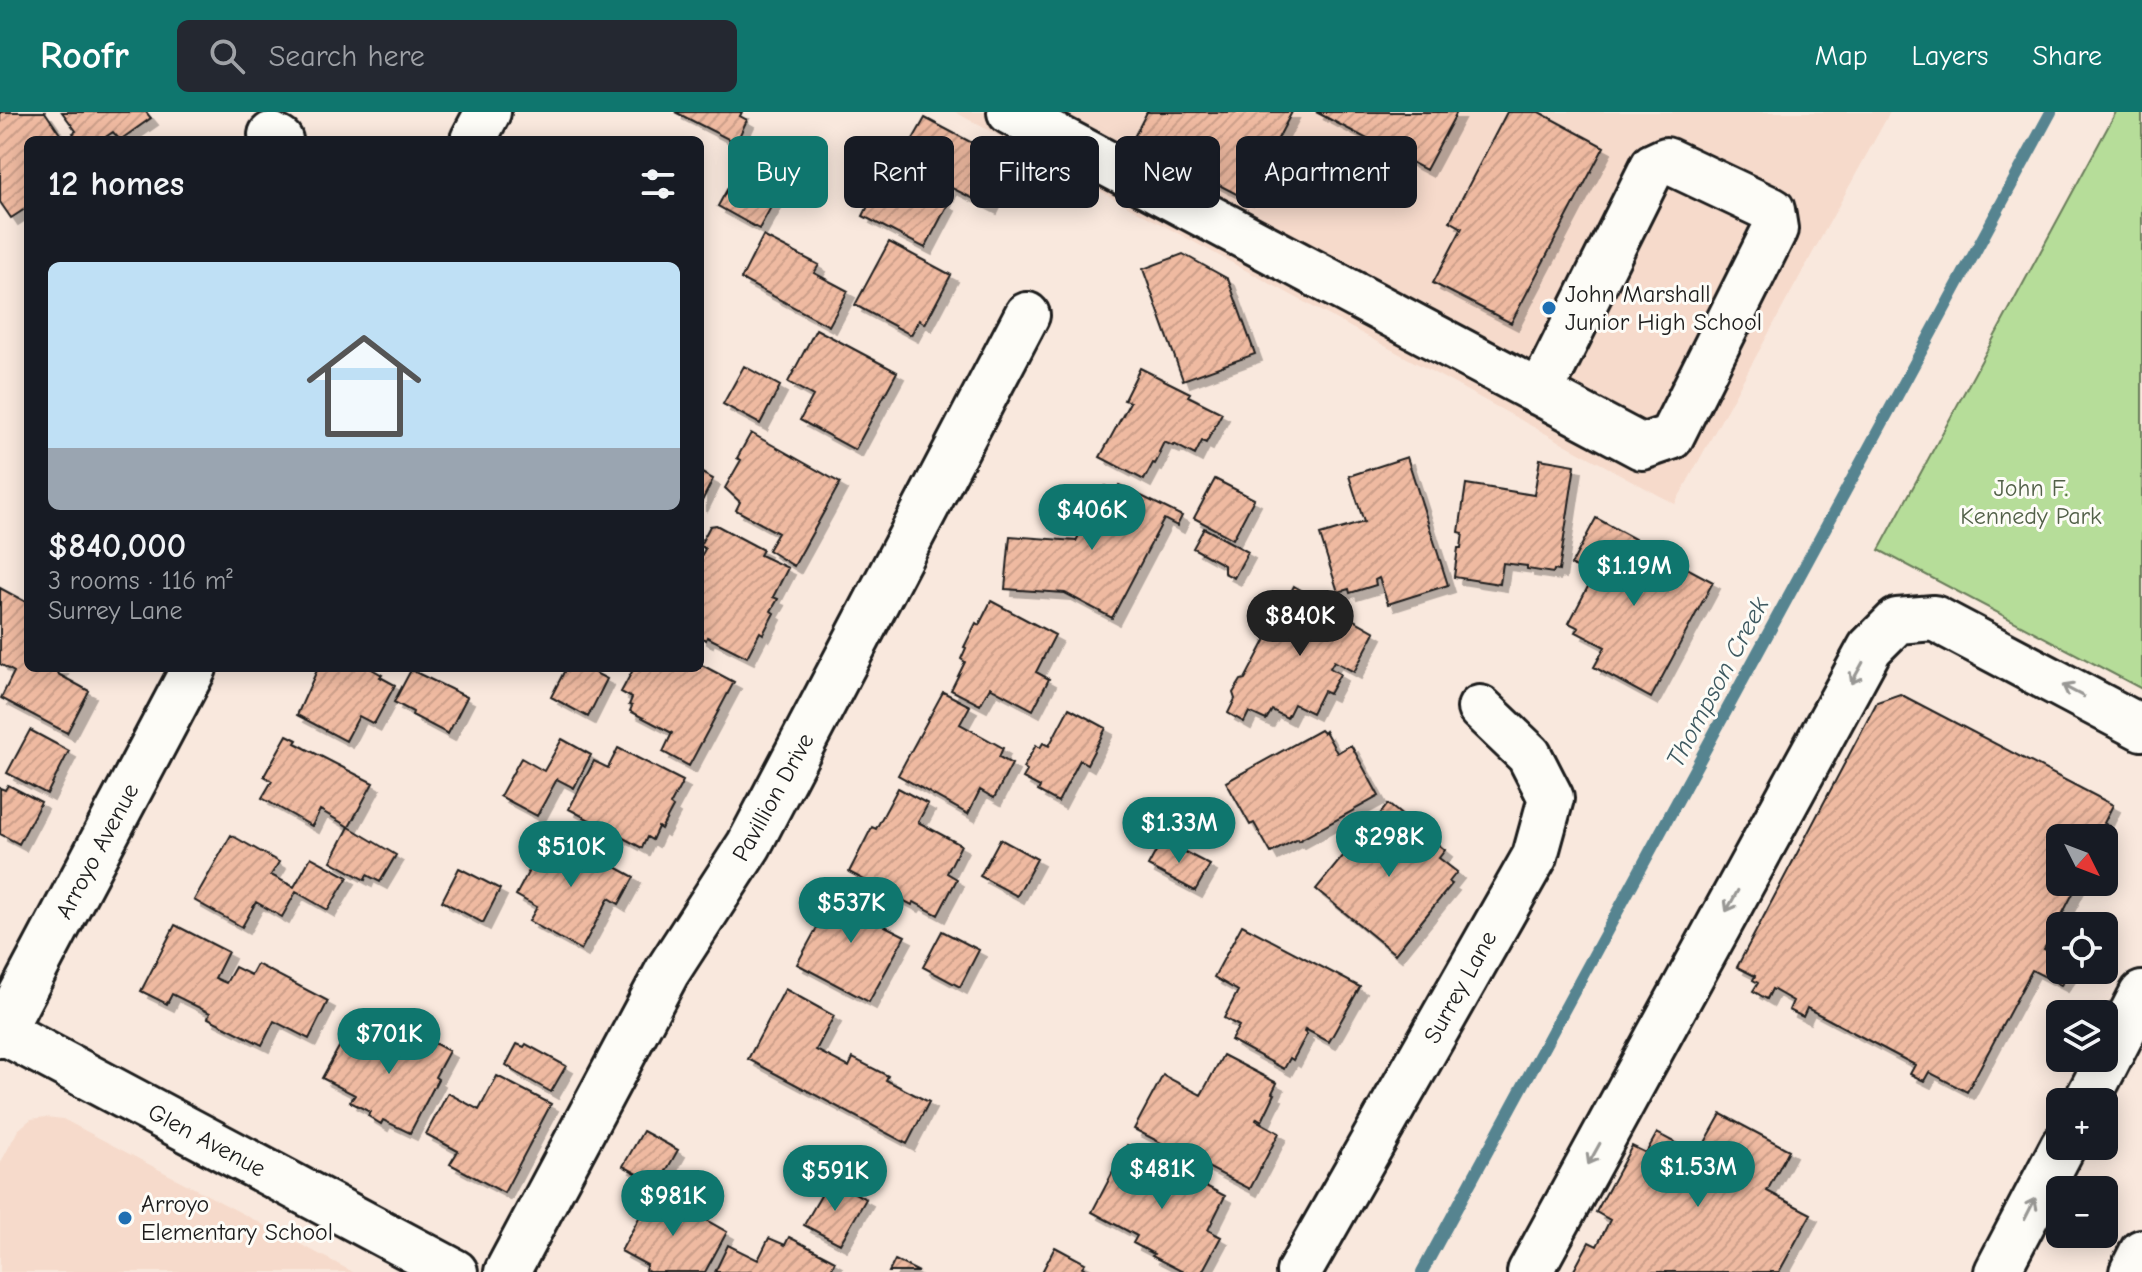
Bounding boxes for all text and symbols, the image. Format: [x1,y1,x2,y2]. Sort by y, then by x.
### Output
search box [177,20,737,92]
text: Roofr [40,34,129,78]
icon: search [205,34,249,78]
text: Search here [269,39,425,74]
text: Map [1815,40,1868,72]
text: Layers [1912,40,1988,72]
text: Share [2032,40,2102,72]
chip: Buy [728,136,828,208]
chip: Rent [844,136,954,208]
chip: Filters [970,136,1099,208]
chip: New [1115,136,1220,208]
chip: Apartment [1236,136,1417,208]
icon: filters [636,162,680,206]
text: 12 homes [48,164,184,204]
place label: John Marshall Junior High School [1565,280,1762,336]
marker: John Marshall Junior High School [1540,299,1558,317]
icon: home [292,314,436,458]
park label: John F. Kennedy Park [1960,474,2102,530]
pin: $406K [1036,484,1148,552]
text: $406K [1057,495,1127,525]
text: $840,000 [48,526,186,566]
pin: $1.19M [1569,540,1699,608]
text: $1.19M [1596,551,1672,581]
text: 3 rooms · 116 m² [48,566,233,596]
pin: $840K [1244,590,1356,658]
water label: Thompson Creek [1660,592,1776,773]
text: Surrey Lane [48,596,183,626]
text: $840K [1265,601,1335,631]
one-way arrow [1849,660,1864,684]
one-way arrow [2062,683,2085,699]
street label: Pavillion Drive [726,728,820,866]
street label: Arroyo Avenue [50,779,144,923]
pin: $1.33M [1114,797,1244,865]
text: $1.33M [1140,808,1218,838]
pin: $298K [1333,811,1445,879]
pin: $510K [515,821,627,889]
text: $298K [1354,822,1424,852]
north arrow [2046,824,2118,896]
map controls [2046,824,2118,1248]
text: $510K [536,832,606,862]
pin: $537K [795,877,907,945]
text: $537K [817,888,885,918]
one-way arrow [1724,889,1740,912]
button: locate [2046,912,2118,984]
street label: Surrey Lane [1418,926,1502,1048]
button: layers [2046,1000,2118,1072]
pin: $701K [333,1008,445,1076]
text: $701K [355,1019,423,1049]
button: + [2046,1088,2118,1160]
street label: Glen Avenue [144,1097,270,1183]
one-way arrow [1586,1141,1602,1165]
pin: $1.53M [1633,1141,1763,1209]
pin: $481K [1106,1143,1218,1211]
pin: $591K [779,1145,891,1213]
text: $1.53M [1659,1152,1737,1182]
text: $481K [1129,1154,1195,1184]
text: $591K [801,1156,869,1186]
pin: $981K [617,1170,729,1238]
button: − [2046,1176,2118,1248]
text: $981K [639,1181,707,1211]
place label: Arroyo Elementary School [141,1190,333,1246]
one-way arrow [2023,1198,2039,1221]
marker: Arroyo Elementary School [116,1209,134,1227]

